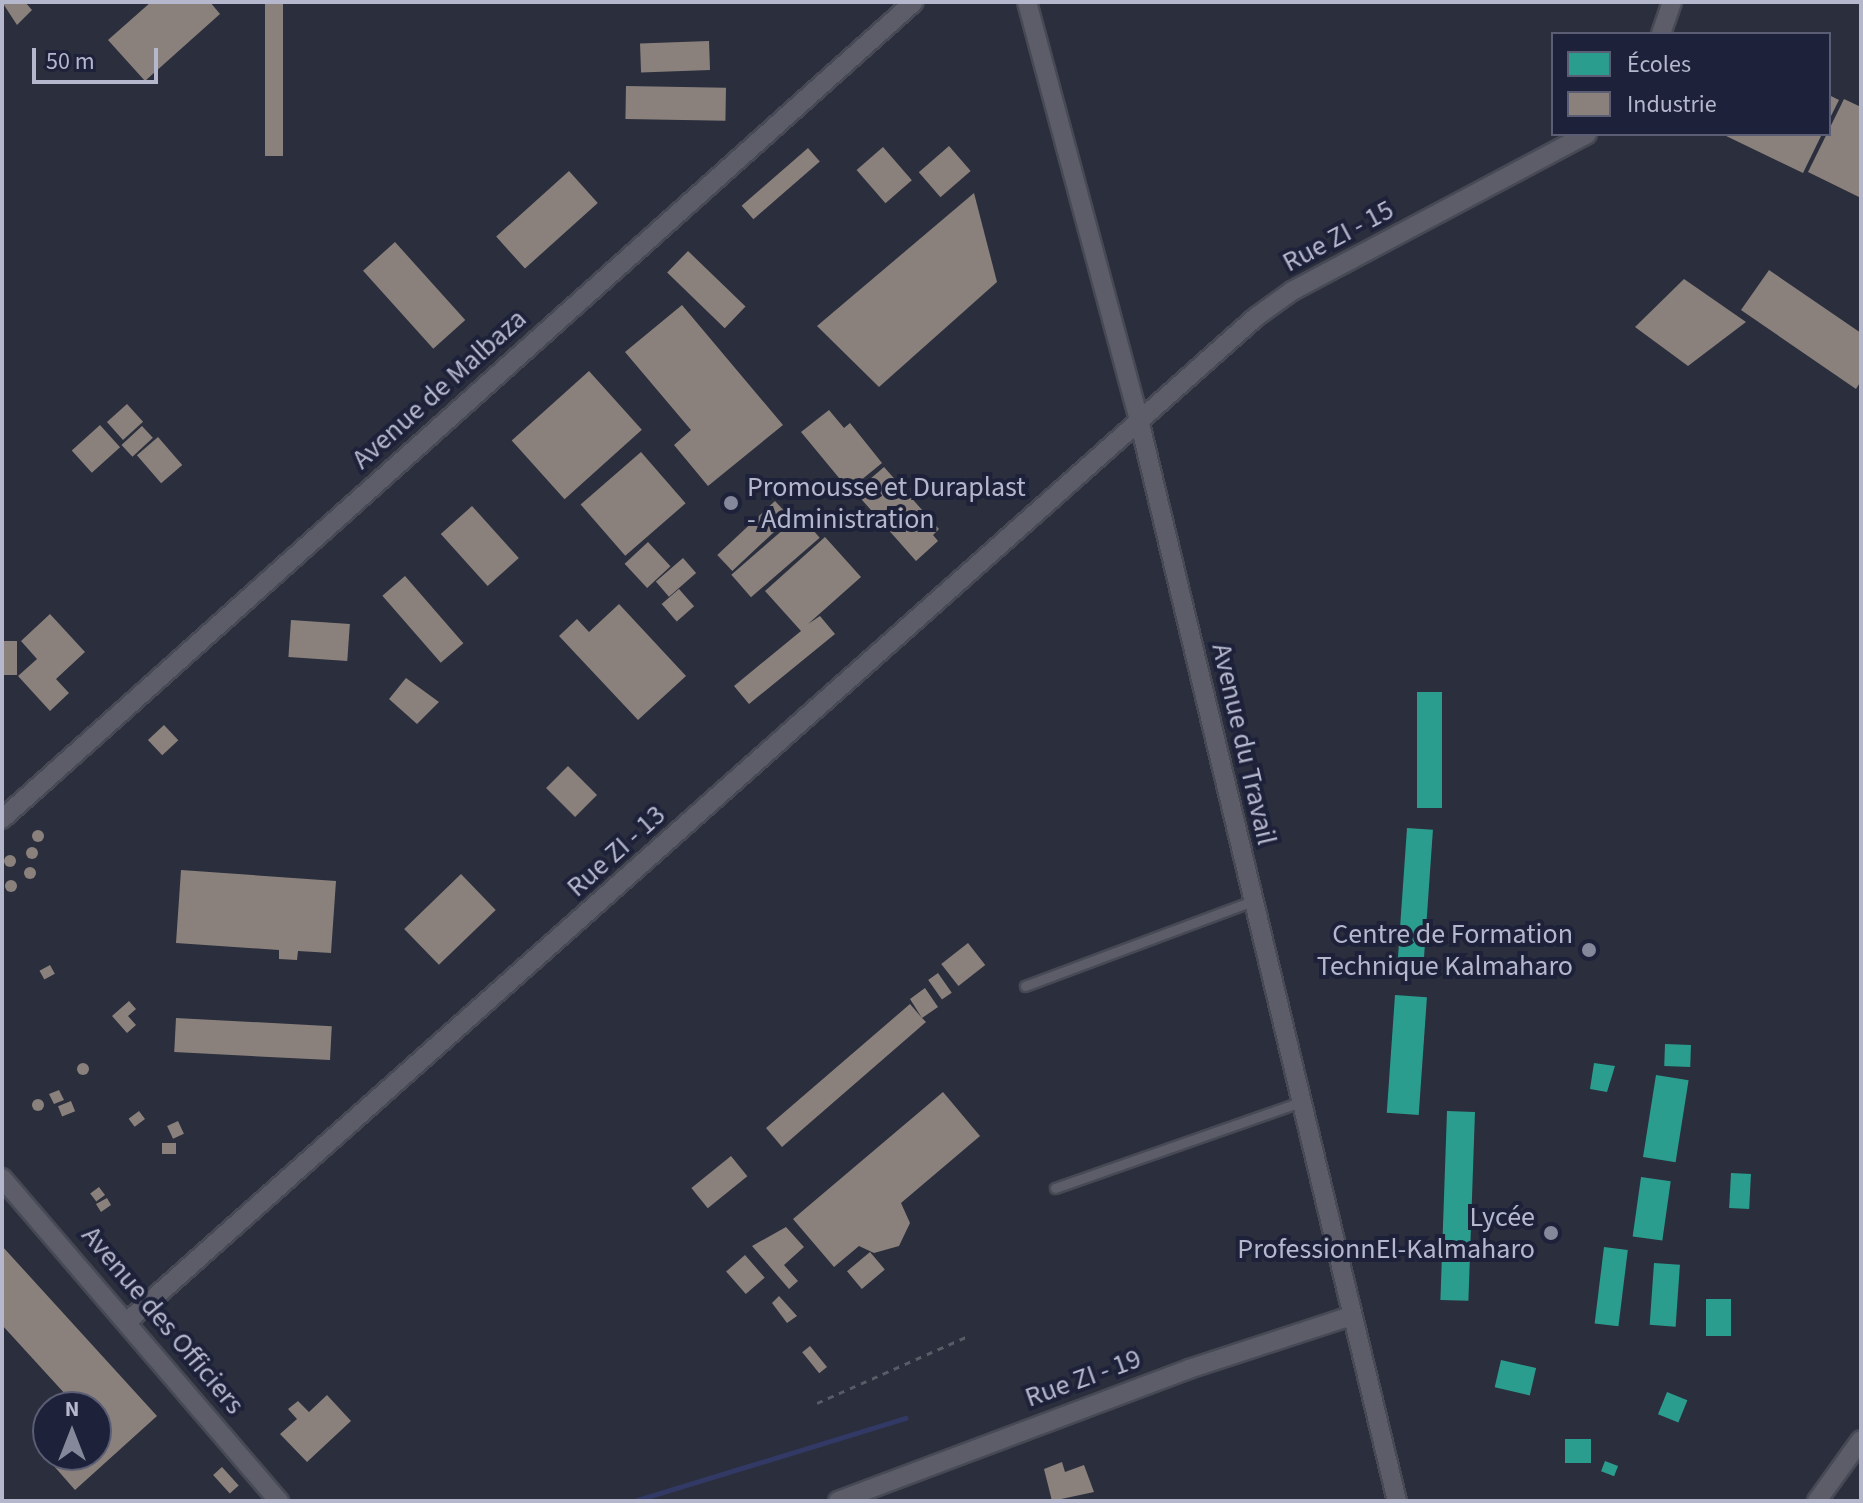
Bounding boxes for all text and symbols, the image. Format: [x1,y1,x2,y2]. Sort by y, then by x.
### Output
scale bar [36,32,162,82]
legend [1551,32,1831,136]
text: 50 m [46,44,95,79]
text: Écoles [1627,47,1691,82]
text: Industrie [1627,87,1717,122]
street label: Rue ZI - 15 [1277,193,1399,279]
street label: Avenue de Malbaza [345,302,533,476]
place label: Promousse et Duraplast - Administration [747,470,1026,536]
marker: Promousse et Duraplast - Administration [722,494,740,512]
street label: Avenue du Travail [1204,640,1284,848]
street label: Rue ZI - 13 [560,798,672,904]
place label: Centre de Formation Technique Kalmaharo [1317,917,1573,983]
marker: Centre de Formation Technique Kalmaharo [1580,941,1598,959]
place label: Lycée ProfessionnEl-Kalmaharo [1237,1200,1535,1266]
street label: Avenue des Officiers [75,1219,251,1421]
marker: Lycée ProfessionnEl-Kalmaharo [1542,1224,1560,1242]
street label: Rue ZI - 19 [1020,1342,1146,1414]
north arrow [32,1391,112,1471]
text: N [65,1393,79,1425]

